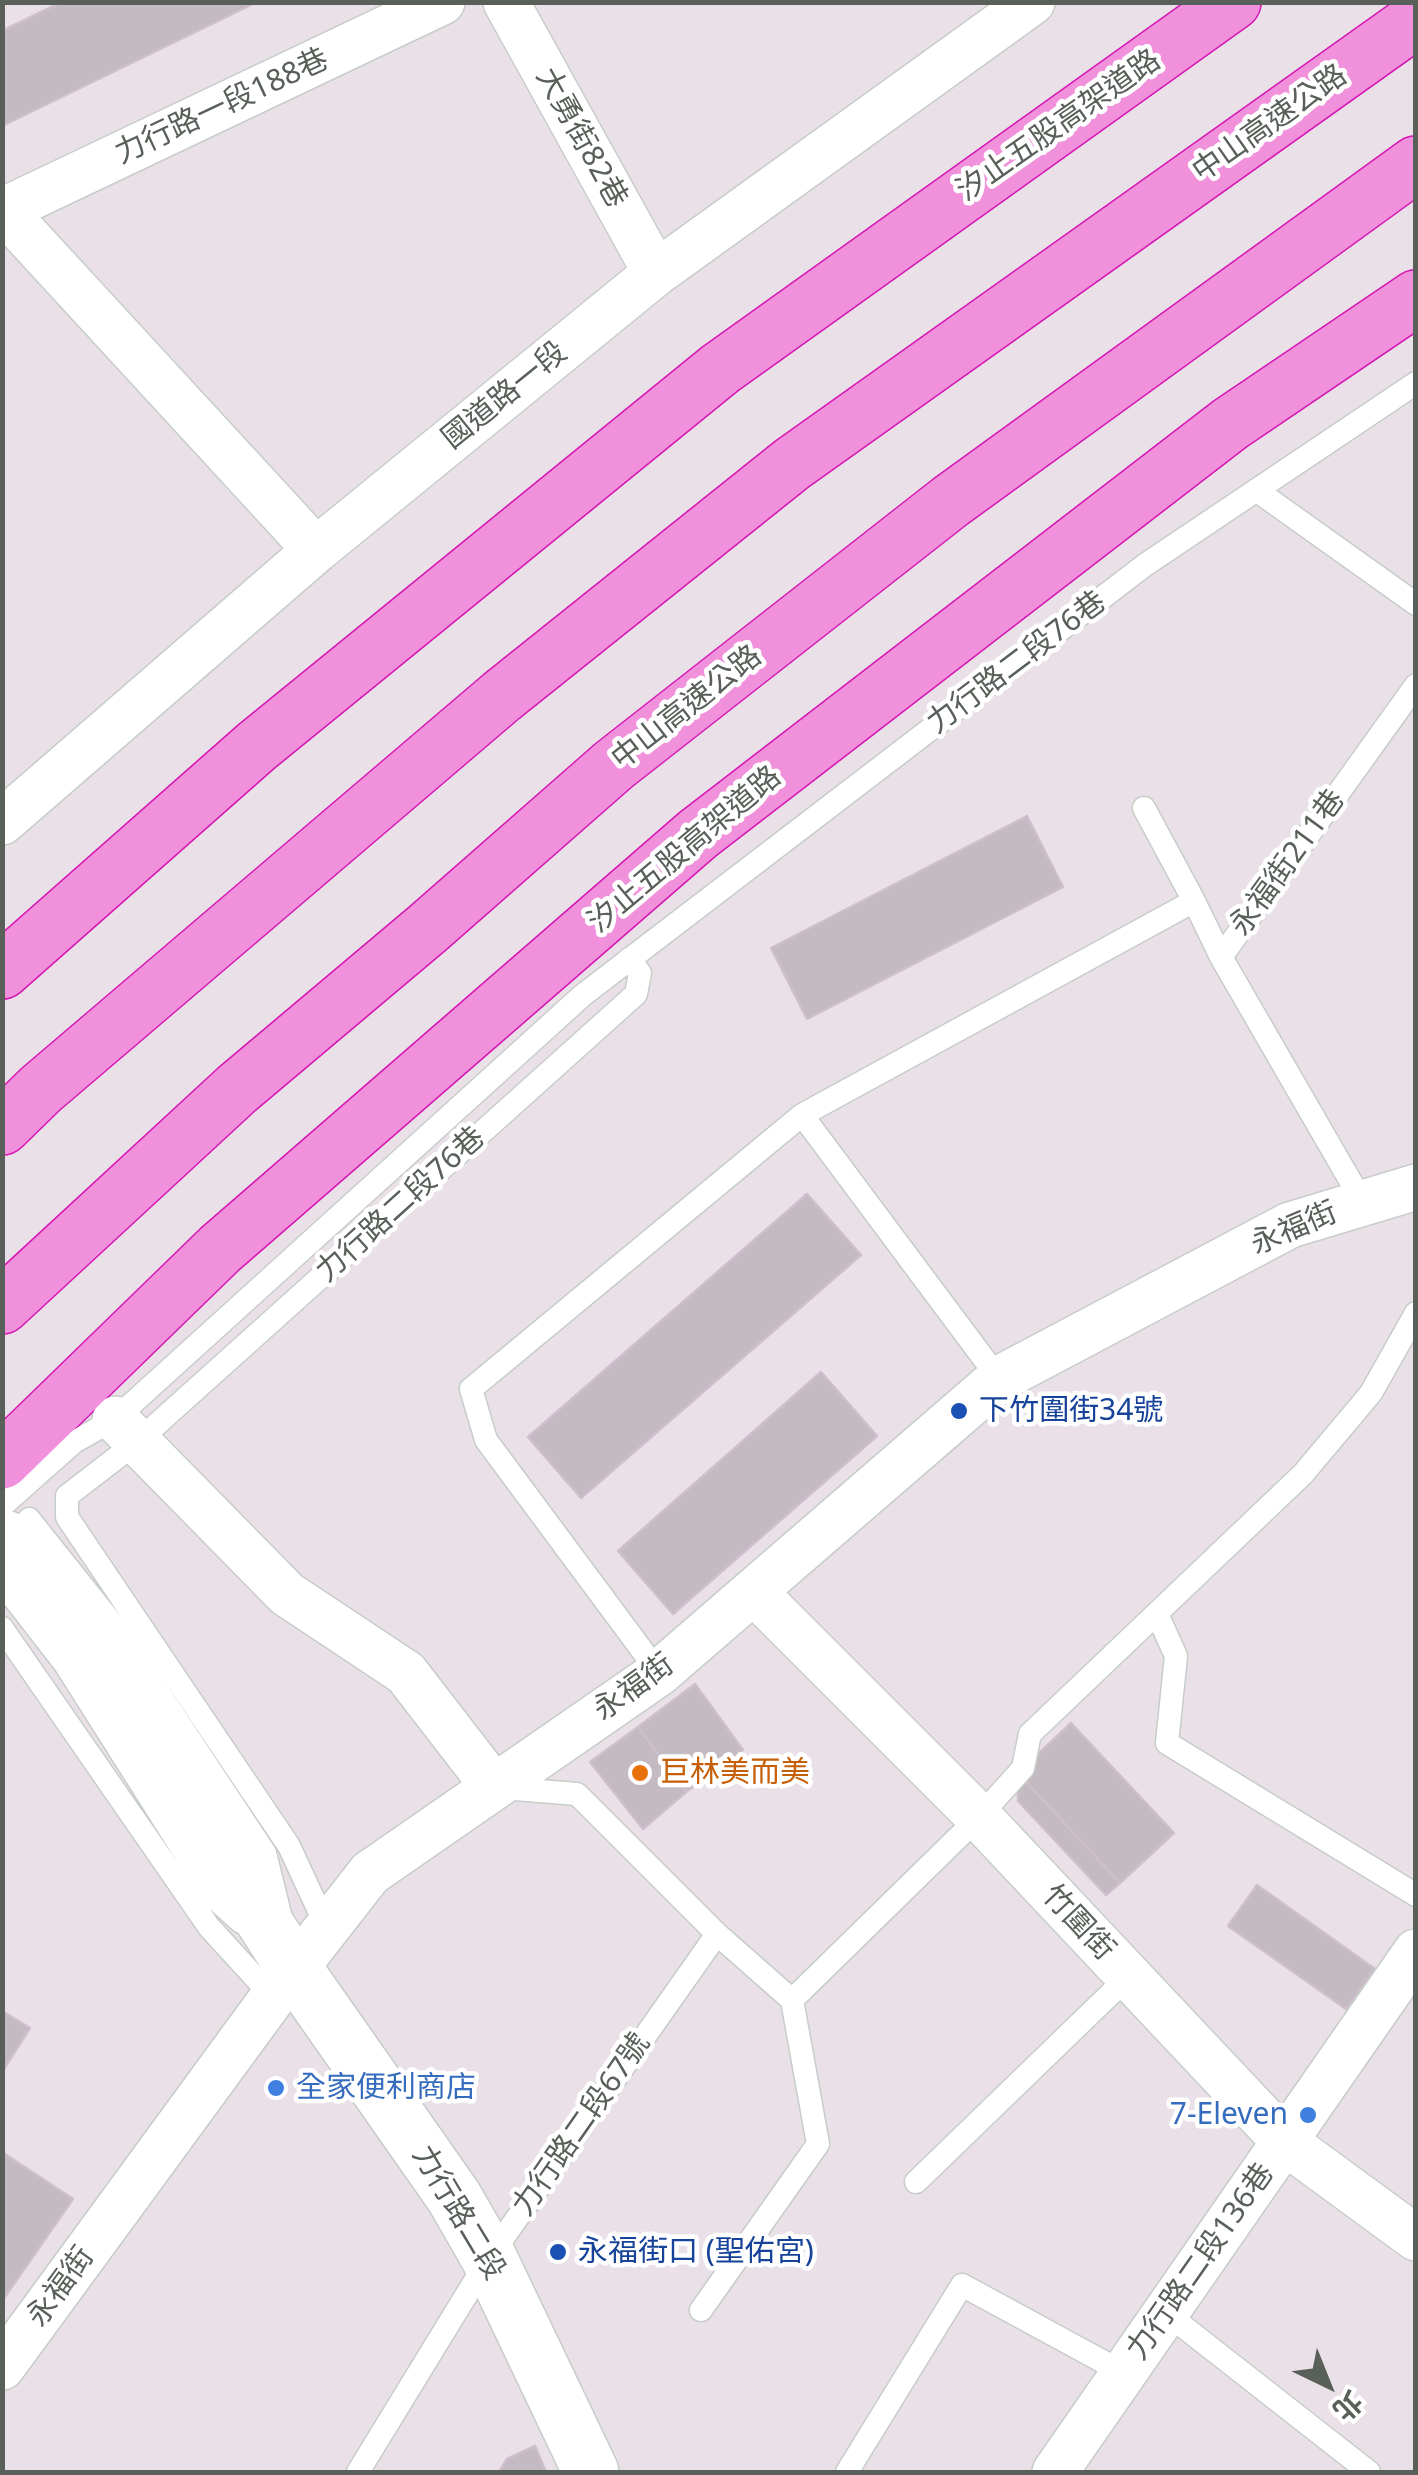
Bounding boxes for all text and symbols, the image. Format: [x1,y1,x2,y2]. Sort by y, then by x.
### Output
street label: 力行路一段188巷 [109,42,335,172]
street label: 汐止五股高架道路 [950,42,1168,210]
street label: 中山高速公路 [1186,58,1354,190]
street label: 大勇街82巷 [528,62,634,214]
street label: 國道路一段 [435,335,575,457]
street label: 力行路二段76巷 [921,584,1113,742]
street label: 中山高速公路 [605,638,769,778]
street label: 汐止五股高架道路 [582,759,788,941]
street label: 永福街211巷 [1223,783,1353,943]
street label: 力行路二段76巷 [309,1120,493,1290]
street label: 永福街 [1246,1195,1342,1263]
place label: 下竹圍街34號 [979,1393,1163,1429]
marker: 下竹圍街34號 [948,1400,970,1422]
street label: 永福街 [587,1647,681,1729]
place label: 巨林美而美 [660,1755,810,1791]
marker: 巨林美而美 [629,1762,651,1784]
street label: 竹圍街 [1034,1878,1122,1968]
street label: 力行路二段67號 [506,2027,658,2223]
place label: 全家便利商店 [296,2070,476,2106]
marker: 全家便利商店 [265,2077,287,2099]
place label: 7-Eleven [1170,2097,1288,2133]
marker: 7-Eleven [1297,2104,1319,2126]
street label: 力行路二段 [404,2139,512,2287]
street label: 力行路二段136巷 [1120,2157,1282,2367]
place label: 永福街口 (聖佑宮) [578,2234,814,2270]
street label: 永福街 [20,2240,102,2334]
marker: 永福街口 (聖佑宮) [547,2241,569,2263]
north arrow [1278,2335,1378,2435]
text: 北 [1325,2383,1372,2430]

